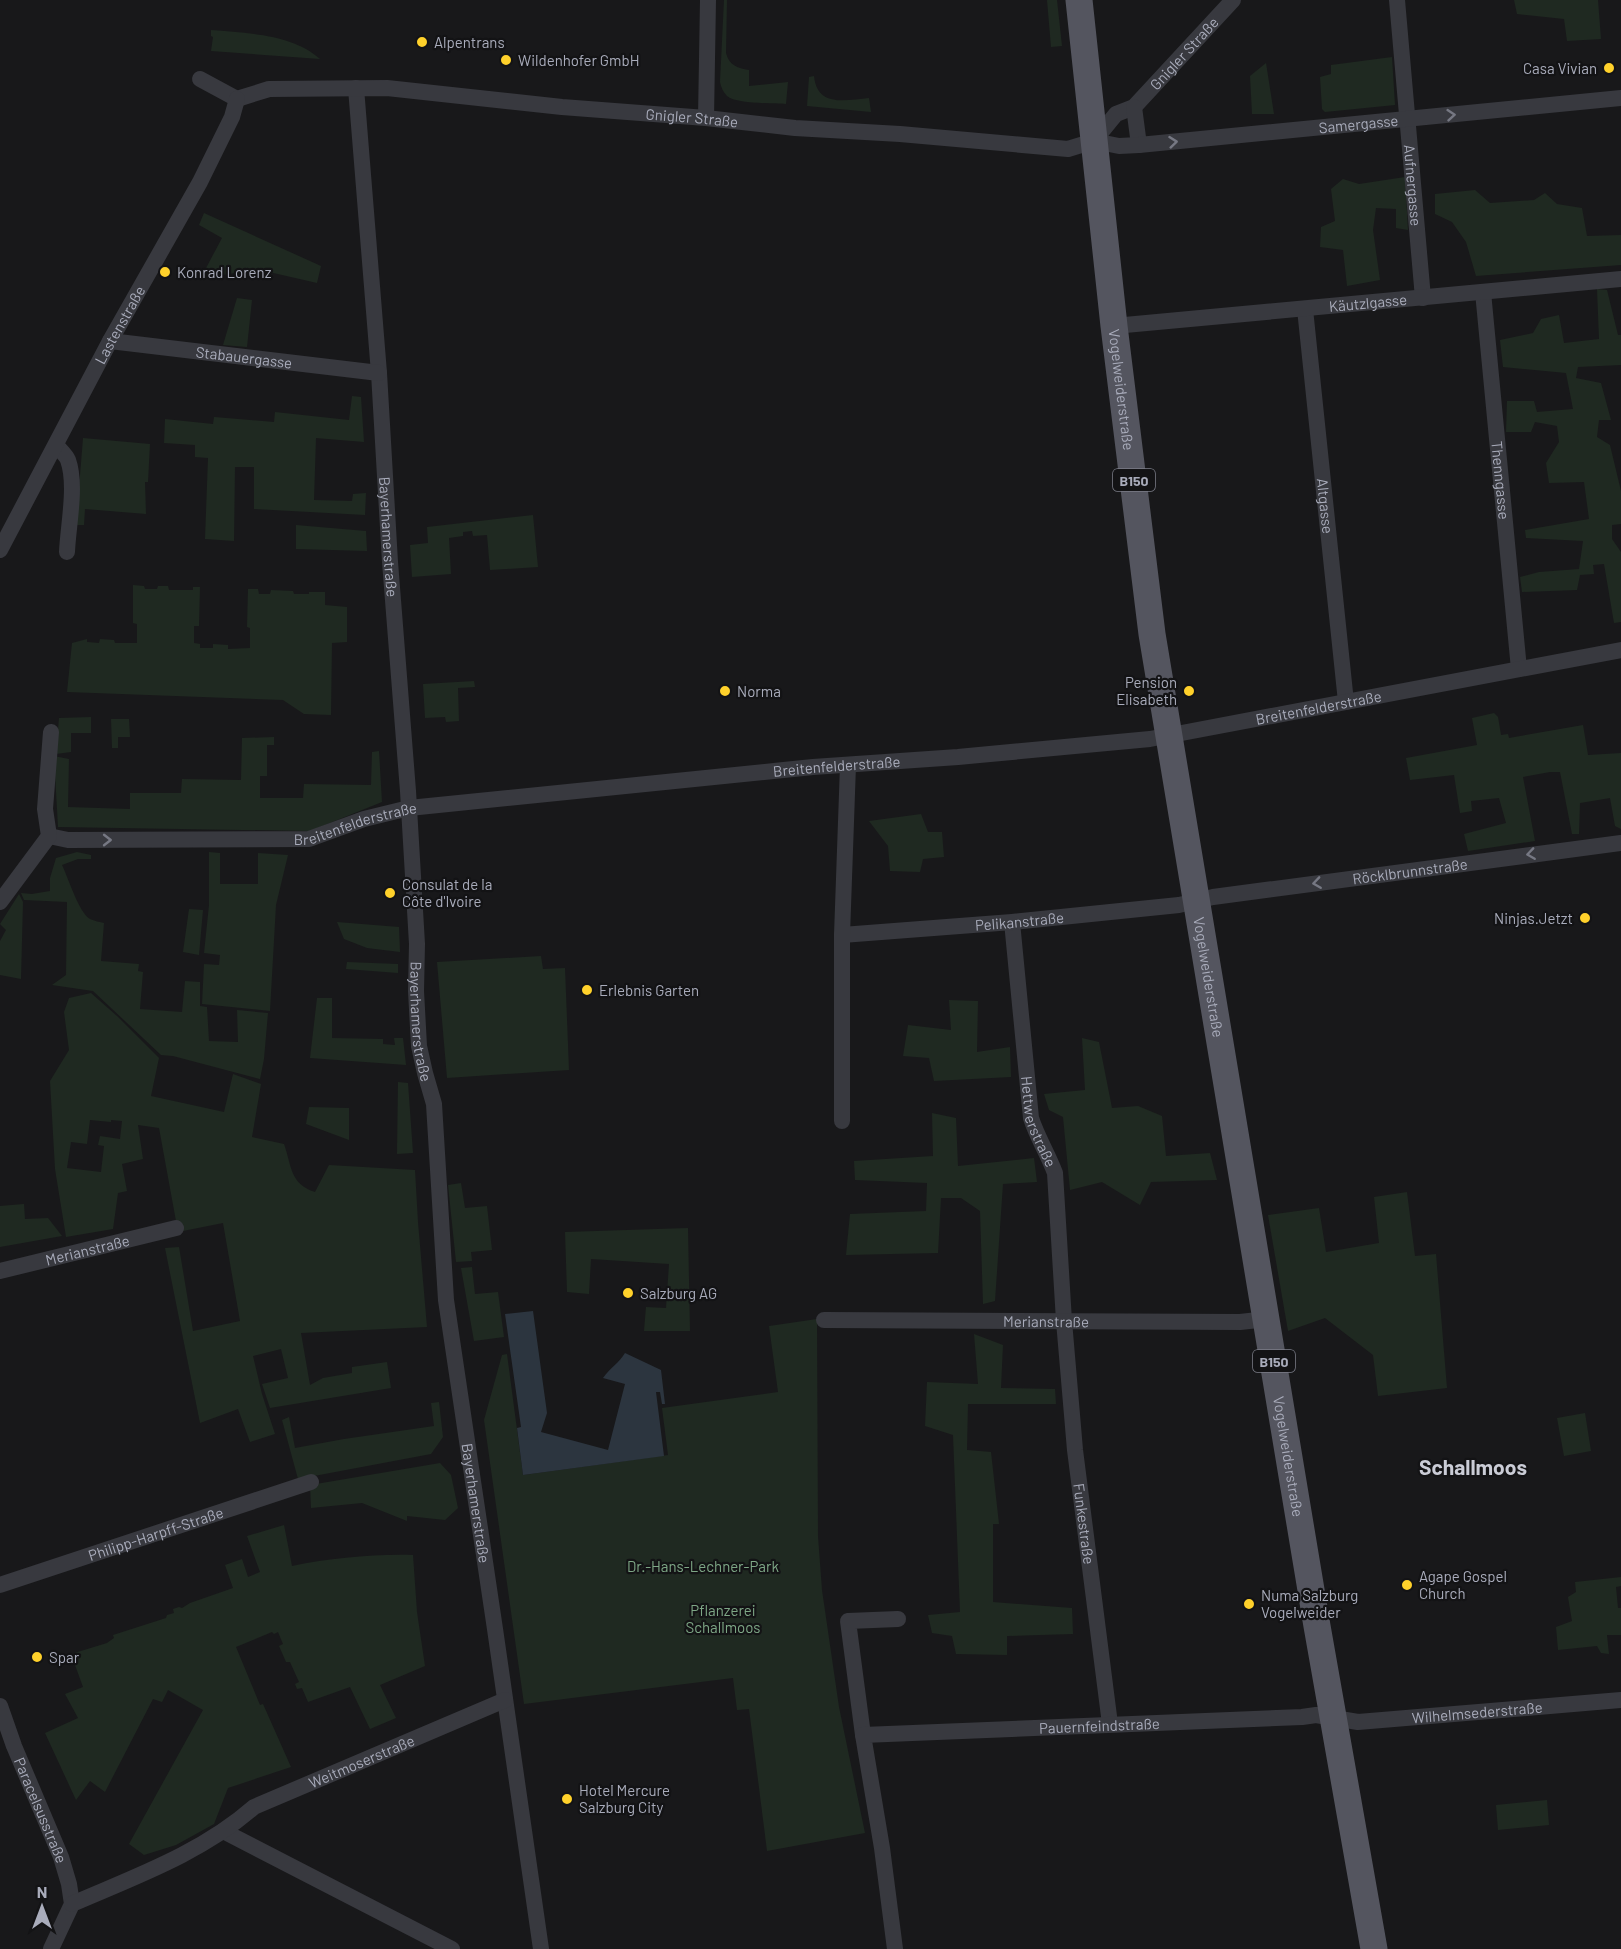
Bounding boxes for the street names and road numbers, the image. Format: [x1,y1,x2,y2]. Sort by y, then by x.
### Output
street label: Gnigler Straße [1146,13,1222,93]
street label: Gnigler Straße [645,104,739,131]
street label: Samergasse [1318,111,1399,136]
street label: Aufnergasse [1401,144,1426,227]
street label: Lastenstraße [91,282,149,367]
street label: Käutzlgasse [1328,290,1408,315]
street label: Vogelweiderstraße [1105,328,1138,451]
street label: Stabauergasse [195,342,293,372]
street label: Thenngasse [1488,440,1514,520]
road number: B150 [1113,469,1155,491]
street label: Bayerhamerstraße [376,476,402,598]
street label: Altgasse [1314,477,1337,535]
street label: Breitenfelderstraße [1254,686,1383,728]
street label: Breitenfelderstraße [772,752,901,780]
street label: Breitenfelderstraße [294,798,418,848]
street label: Röcklbrunnstraße [1351,854,1469,887]
street label: Pelikanstraße [974,908,1065,934]
street label: Vogelweiderstraße [1190,915,1228,1039]
street label: Bayerhamerstraße [407,961,436,1084]
street label: Hettwerstraße [1018,1075,1060,1170]
street label: Merianstraße [44,1231,131,1269]
street label: Merianstraße [1003,1312,1089,1330]
road number: B150 [1253,1350,1295,1372]
street label: Vogelweiderstraße [1270,1395,1308,1518]
street label: Bayerhamerstraße [458,1442,494,1564]
street label: Funkestraße [1070,1482,1099,1565]
street label: Philipp-Harpff-Straße [86,1503,226,1564]
street label: Wilhelmsederstraße [1411,1698,1543,1726]
street label: Pauernfeindstraße [1039,1714,1160,1737]
street label: Weitmoserstraße [306,1731,417,1792]
street label: Paracelsusstraße [11,1754,71,1865]

